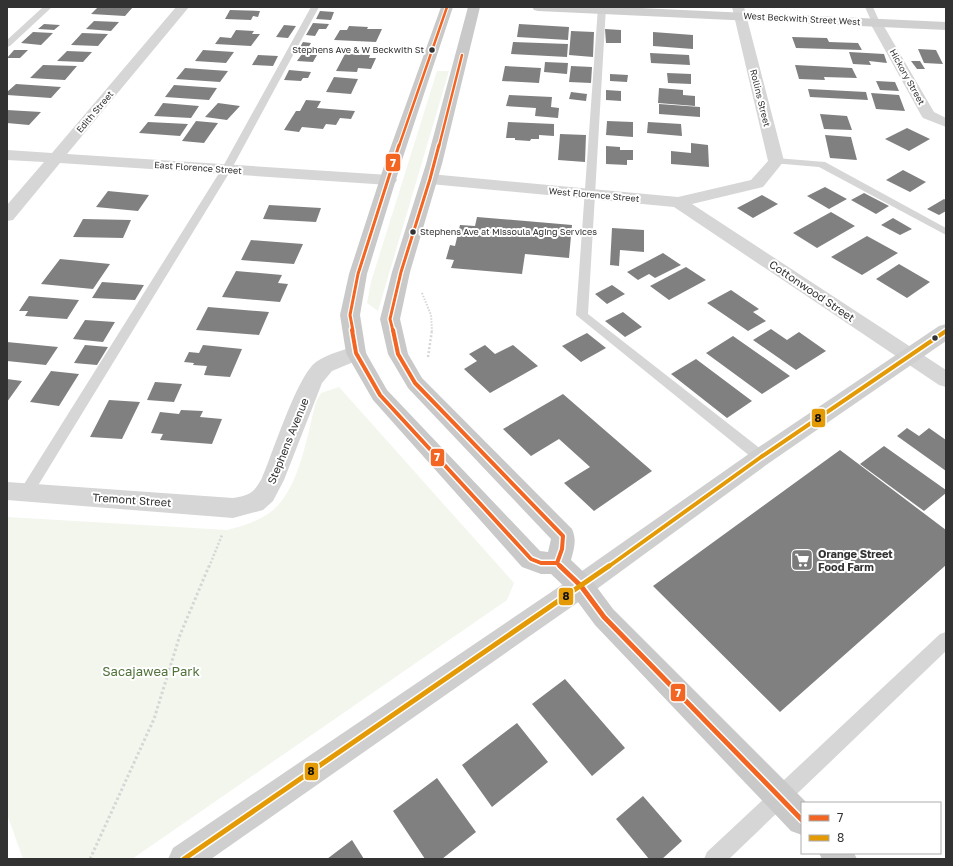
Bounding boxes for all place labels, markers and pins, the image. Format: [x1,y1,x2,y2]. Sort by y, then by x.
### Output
place label: Stephens Ave & W Beckwith St [292,44,424,55]
marker: Stephens Ave & W Beckwith St [427,45,437,55]
place label: Stephens Ave at Missoula Aging Services [420,226,597,237]
marker: Stephens Ave at Missoula Aging Services [408,227,418,237]
unlabelled marker [930,333,940,343]
supermarket icon: Orange Street Food Farm [789,547,815,573]
place label: Orange Street Food Farm [818,547,893,573]

